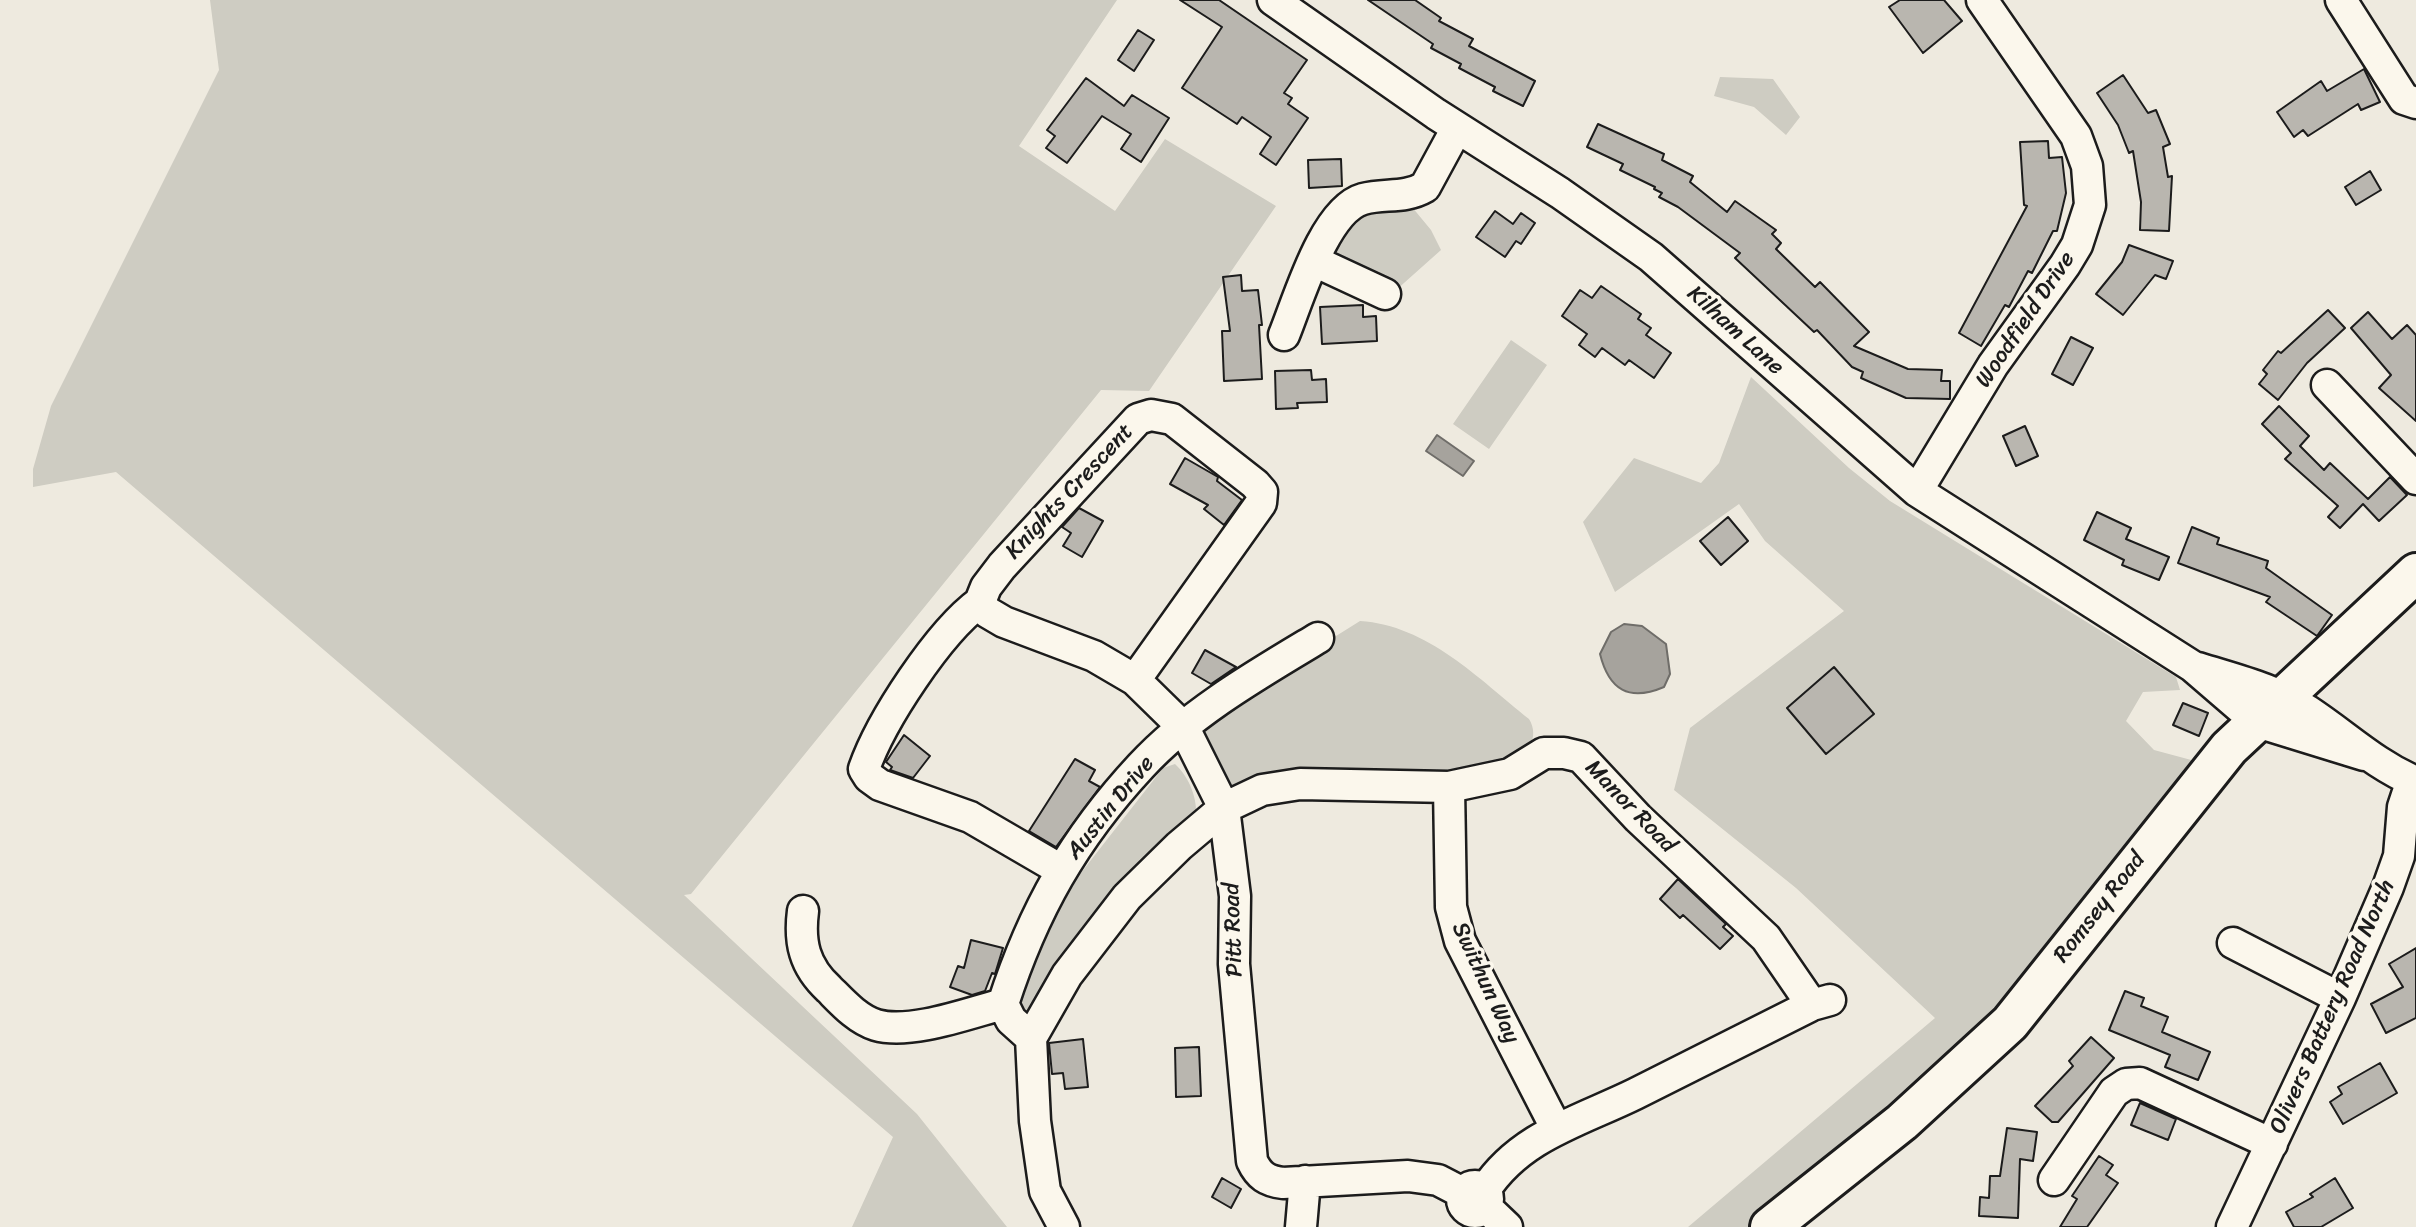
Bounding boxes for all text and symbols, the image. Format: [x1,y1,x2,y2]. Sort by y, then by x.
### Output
street label: Woodfield Drive [1970,247,2082,393]
street label: Kilham Lane [1681,280,1789,382]
street label: Knights Crescent [1000,419,1140,565]
street label: Austin Drive [1061,751,1161,865]
street label: Manor Road [1579,755,1681,859]
street label: Romsey Road [2048,847,2152,969]
street label: Olivers Battery Road North [2264,876,2402,1138]
street label: Pitt Road [1219,882,1249,978]
street label: Swithun Way [1445,918,1525,1048]

